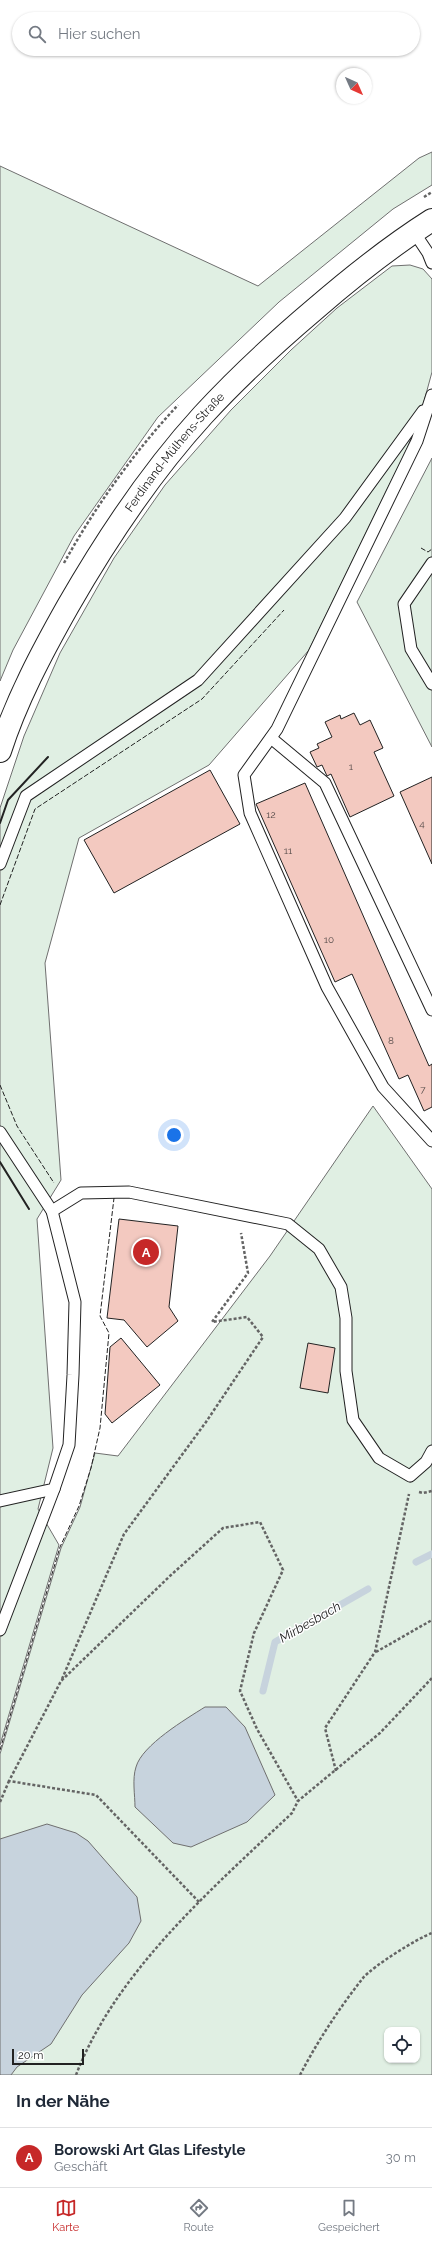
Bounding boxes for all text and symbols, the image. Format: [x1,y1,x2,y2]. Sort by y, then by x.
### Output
search box [12,12,420,56]
icon: search [26,23,48,45]
text: Hier suchen [58,25,141,43]
north arrow [336,68,372,104]
street label: Ferdinand-Mülhens-Straße [122,390,227,514]
house number: 1 [349,761,354,772]
house number: 12 [266,809,276,820]
house number: 4 [419,818,425,829]
house number: 11 [284,845,293,856]
house number: 10 [324,934,334,945]
house number: 8 [388,1035,394,1046]
house number: 7 [420,1084,426,1095]
your location [164,1125,184,1145]
pin: A [133,1237,159,1267]
water label: Mirbesbach [277,1598,343,1646]
map controls [384,2027,420,2063]
button: locate [384,2027,420,2063]
scale bar [12,2047,84,2066]
text: 20 m [18,2049,43,2062]
text: In der Nähe [16,2091,110,2111]
text: Borowski Art Glas Lifestyle [54,2141,246,2159]
text: A [25,2150,33,2165]
text: 30 m [386,2150,416,2165]
text: Geschäft [54,2159,108,2174]
tab: Karte [52,2197,79,2234]
tab: Route [184,2197,214,2234]
tab: Gespeichert [318,2197,380,2234]

